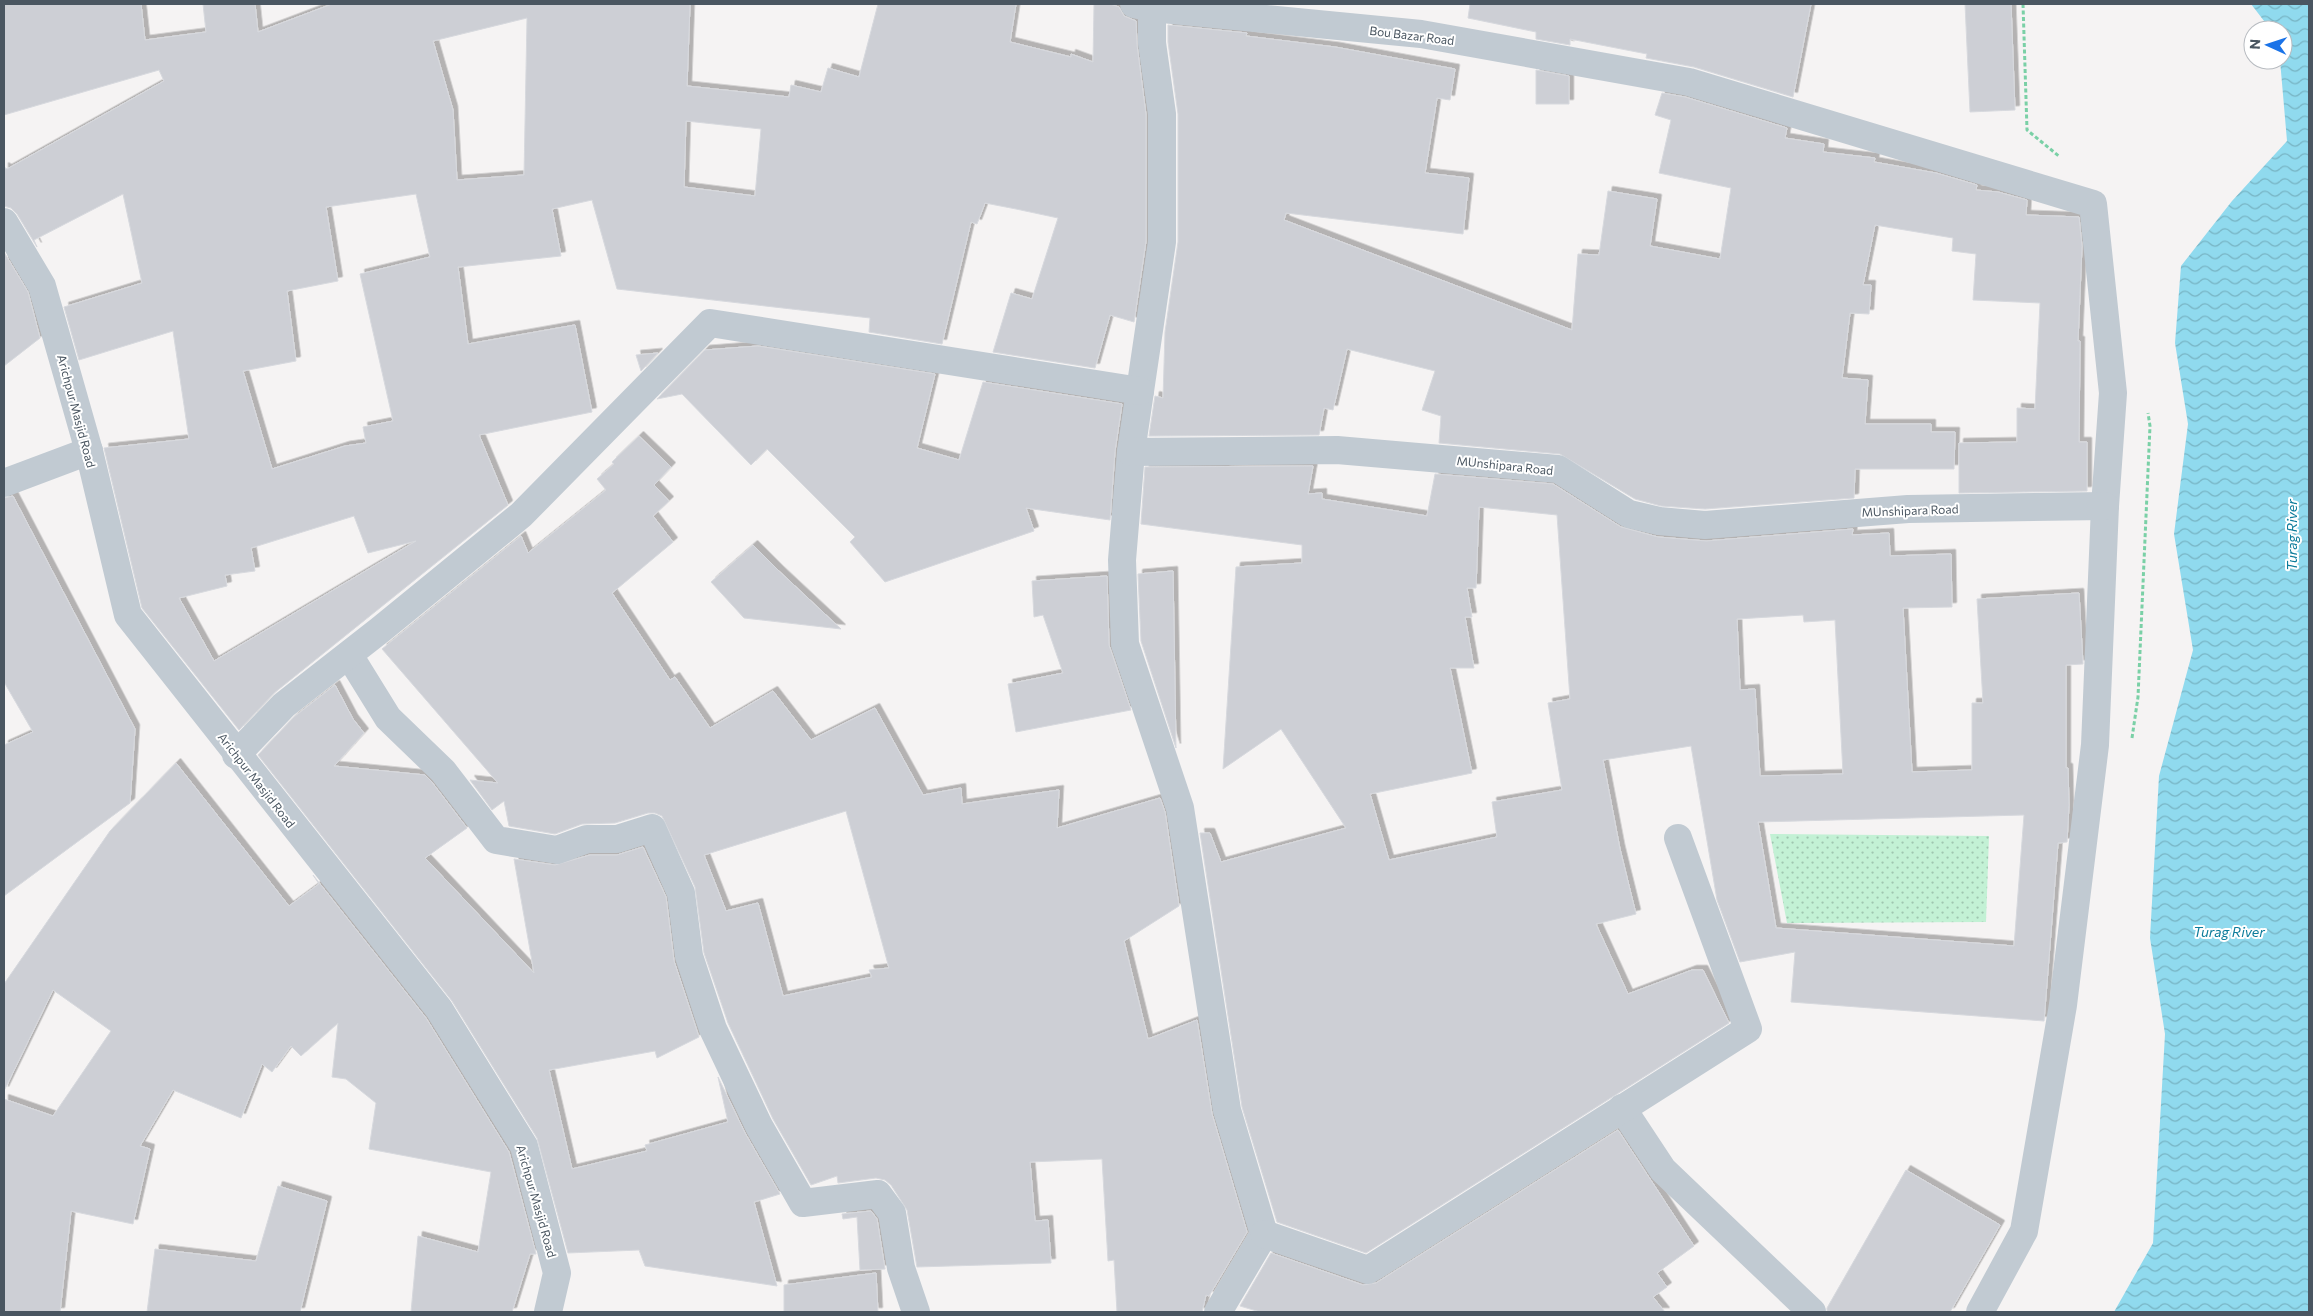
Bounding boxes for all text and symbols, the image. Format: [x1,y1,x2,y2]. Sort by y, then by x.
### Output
north arrow [2243,20,2293,70]
street label: Bou Bazar Road [1369,23,1455,47]
text: N [2246,39,2263,50]
street label: Arichpur Masjid Road [55,353,99,469]
street label: MUnshipara Road [1456,453,1554,477]
water label: Turag River [2283,499,2300,571]
street label: MUnshipara Road [1861,501,1959,519]
street label: Arichpur Masjid Road [216,730,298,830]
water label: Turag River [2193,923,2265,940]
street label: Arichpur Masjid Road [514,1143,560,1259]

